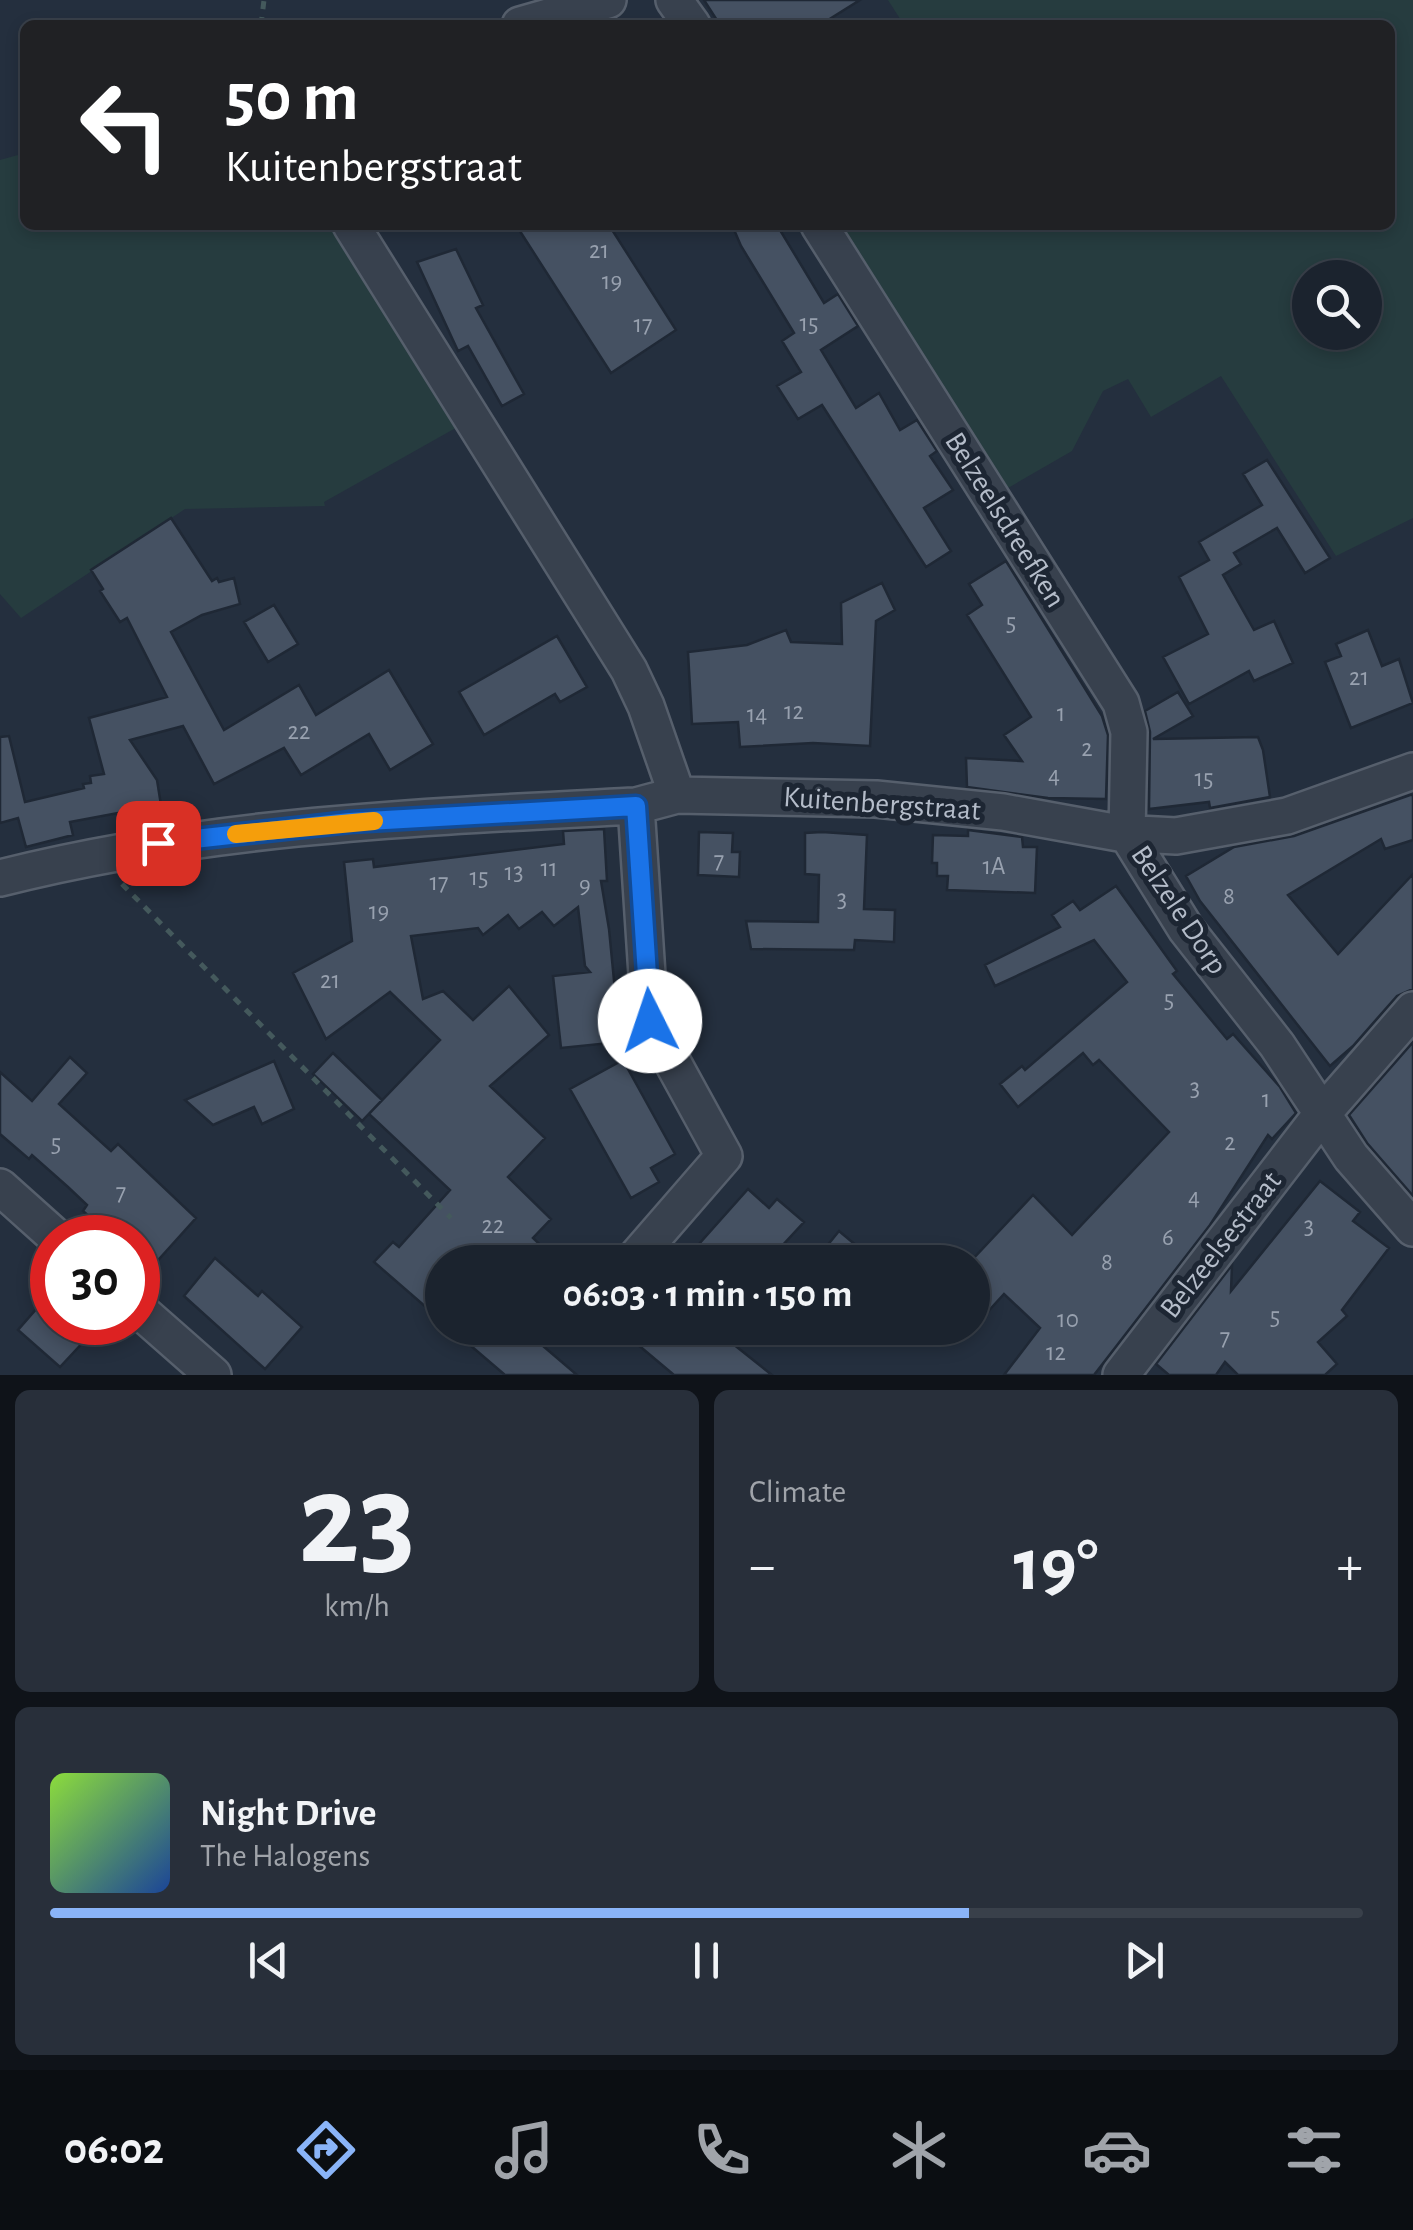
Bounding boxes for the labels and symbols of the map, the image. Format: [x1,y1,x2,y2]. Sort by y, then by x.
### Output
house number: 21 [589,238,609,263]
house number: 19 [602,269,622,294]
house number: 15 [799,311,819,336]
house number: 17 [633,312,653,337]
street label: Belzeelsdreefken [939,427,1071,613]
house number: 5 [1006,610,1016,635]
house number: 21 [1349,665,1369,690]
house number: 12 [784,699,804,724]
house number: 1 [1057,701,1065,726]
house number: 14 [747,702,767,727]
house number: 22 [288,719,310,744]
house number: 2 [1081,736,1093,761]
house number: 4 [1048,763,1060,788]
house number: 15 [1194,766,1214,791]
street label: Kuitenbergstraat [782,782,982,826]
pin [116,801,201,886]
street label: Belzele Dorp [1125,840,1233,980]
house number: 7 [714,848,724,873]
house number: 1A [982,854,1006,879]
house number: 11 [540,856,558,881]
house number: 13 [505,860,523,885]
house number: 15 [469,865,489,890]
house number: 17 [429,870,449,895]
house number: 9 [579,873,591,898]
house number: 8 [1223,884,1235,909]
house number: 3 [837,887,847,912]
house number: 19 [369,899,389,924]
house number: 21 [320,968,340,993]
position arrow [598,969,702,1073]
house number: 5 [1164,987,1174,1012]
house number: 3 [1190,1076,1200,1101]
house number: 1 [1262,1087,1270,1112]
house number: 2 [1224,1130,1236,1155]
house number: 5 [51,1131,61,1156]
street label: Belzeelsestraat [1155,1166,1287,1324]
house number: 7 [116,1180,126,1205]
house number: 4 [1188,1185,1200,1210]
house number: 22 [482,1213,504,1238]
house number: 3 [1304,1214,1314,1239]
speed limit sign: 30 [30,1215,160,1345]
house number: 6 [1162,1225,1174,1250]
house number: 8 [1101,1250,1113,1275]
house number: 5 [1270,1304,1280,1329]
house number: 10 [1057,1307,1079,1332]
house number: 7 [1220,1325,1230,1350]
house number: 12 [1046,1340,1066,1365]

